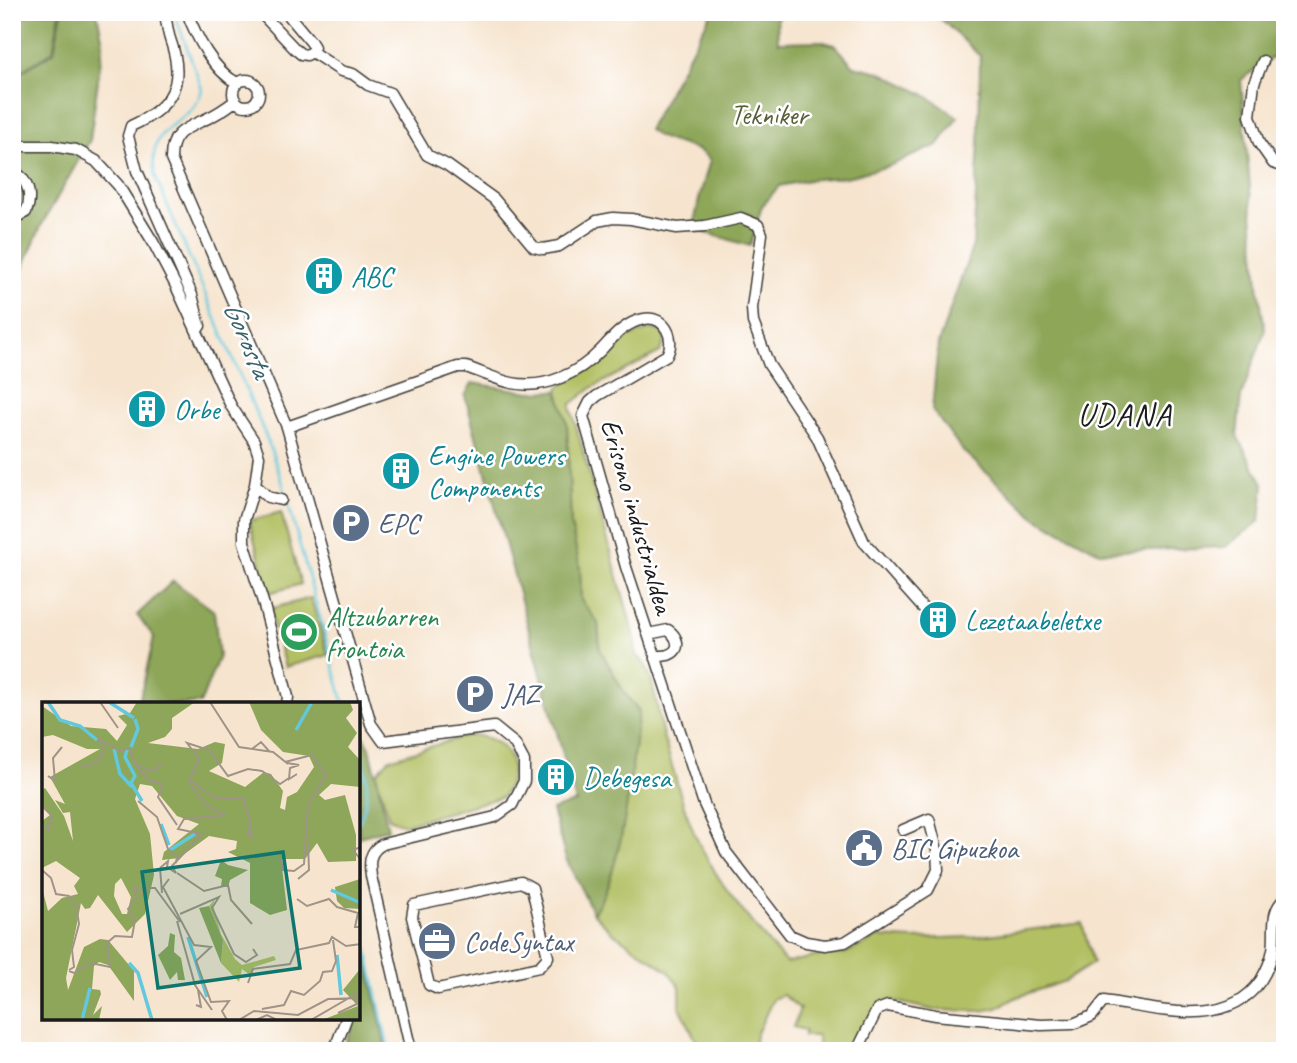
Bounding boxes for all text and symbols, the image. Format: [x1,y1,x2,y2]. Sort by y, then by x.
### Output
park label: Tekniker [731,97,810,132]
building icon: ABC [303,255,345,297]
place label: ABC [351,259,396,294]
water label: Gorosta [215,295,282,386]
building icon: Orbe [126,388,168,430]
place label: Orbe [174,392,221,427]
district label: UDANA [1078,394,1172,435]
street label: Erisono industrialdea [593,415,683,620]
place label: Engine Powers Components [428,438,567,505]
building icon: Engine Powers Components [380,450,422,492]
parking icon: EPC [330,502,372,544]
place label: EPC [378,506,423,541]
place label: Altzubarren frontoia [326,599,440,666]
building icon: Lezetaabeletxe [917,599,959,641]
place label: Lezetaabeletxe [965,603,1102,638]
sports icon: Altzubarren frontoia [278,611,320,653]
parking icon: JAZ [454,673,496,715]
place label: JAZ [500,677,544,712]
inset map [42,702,360,1021]
building icon: Debegesa [535,756,577,798]
place label: Debegesa [583,760,672,795]
public building icon: BIC Gipuzkoa [843,827,885,869]
place label: BIC Gipuzkoa [891,831,1020,866]
office icon: CodeSyntax [416,920,458,962]
place label: CodeSyntax [464,924,576,959]

